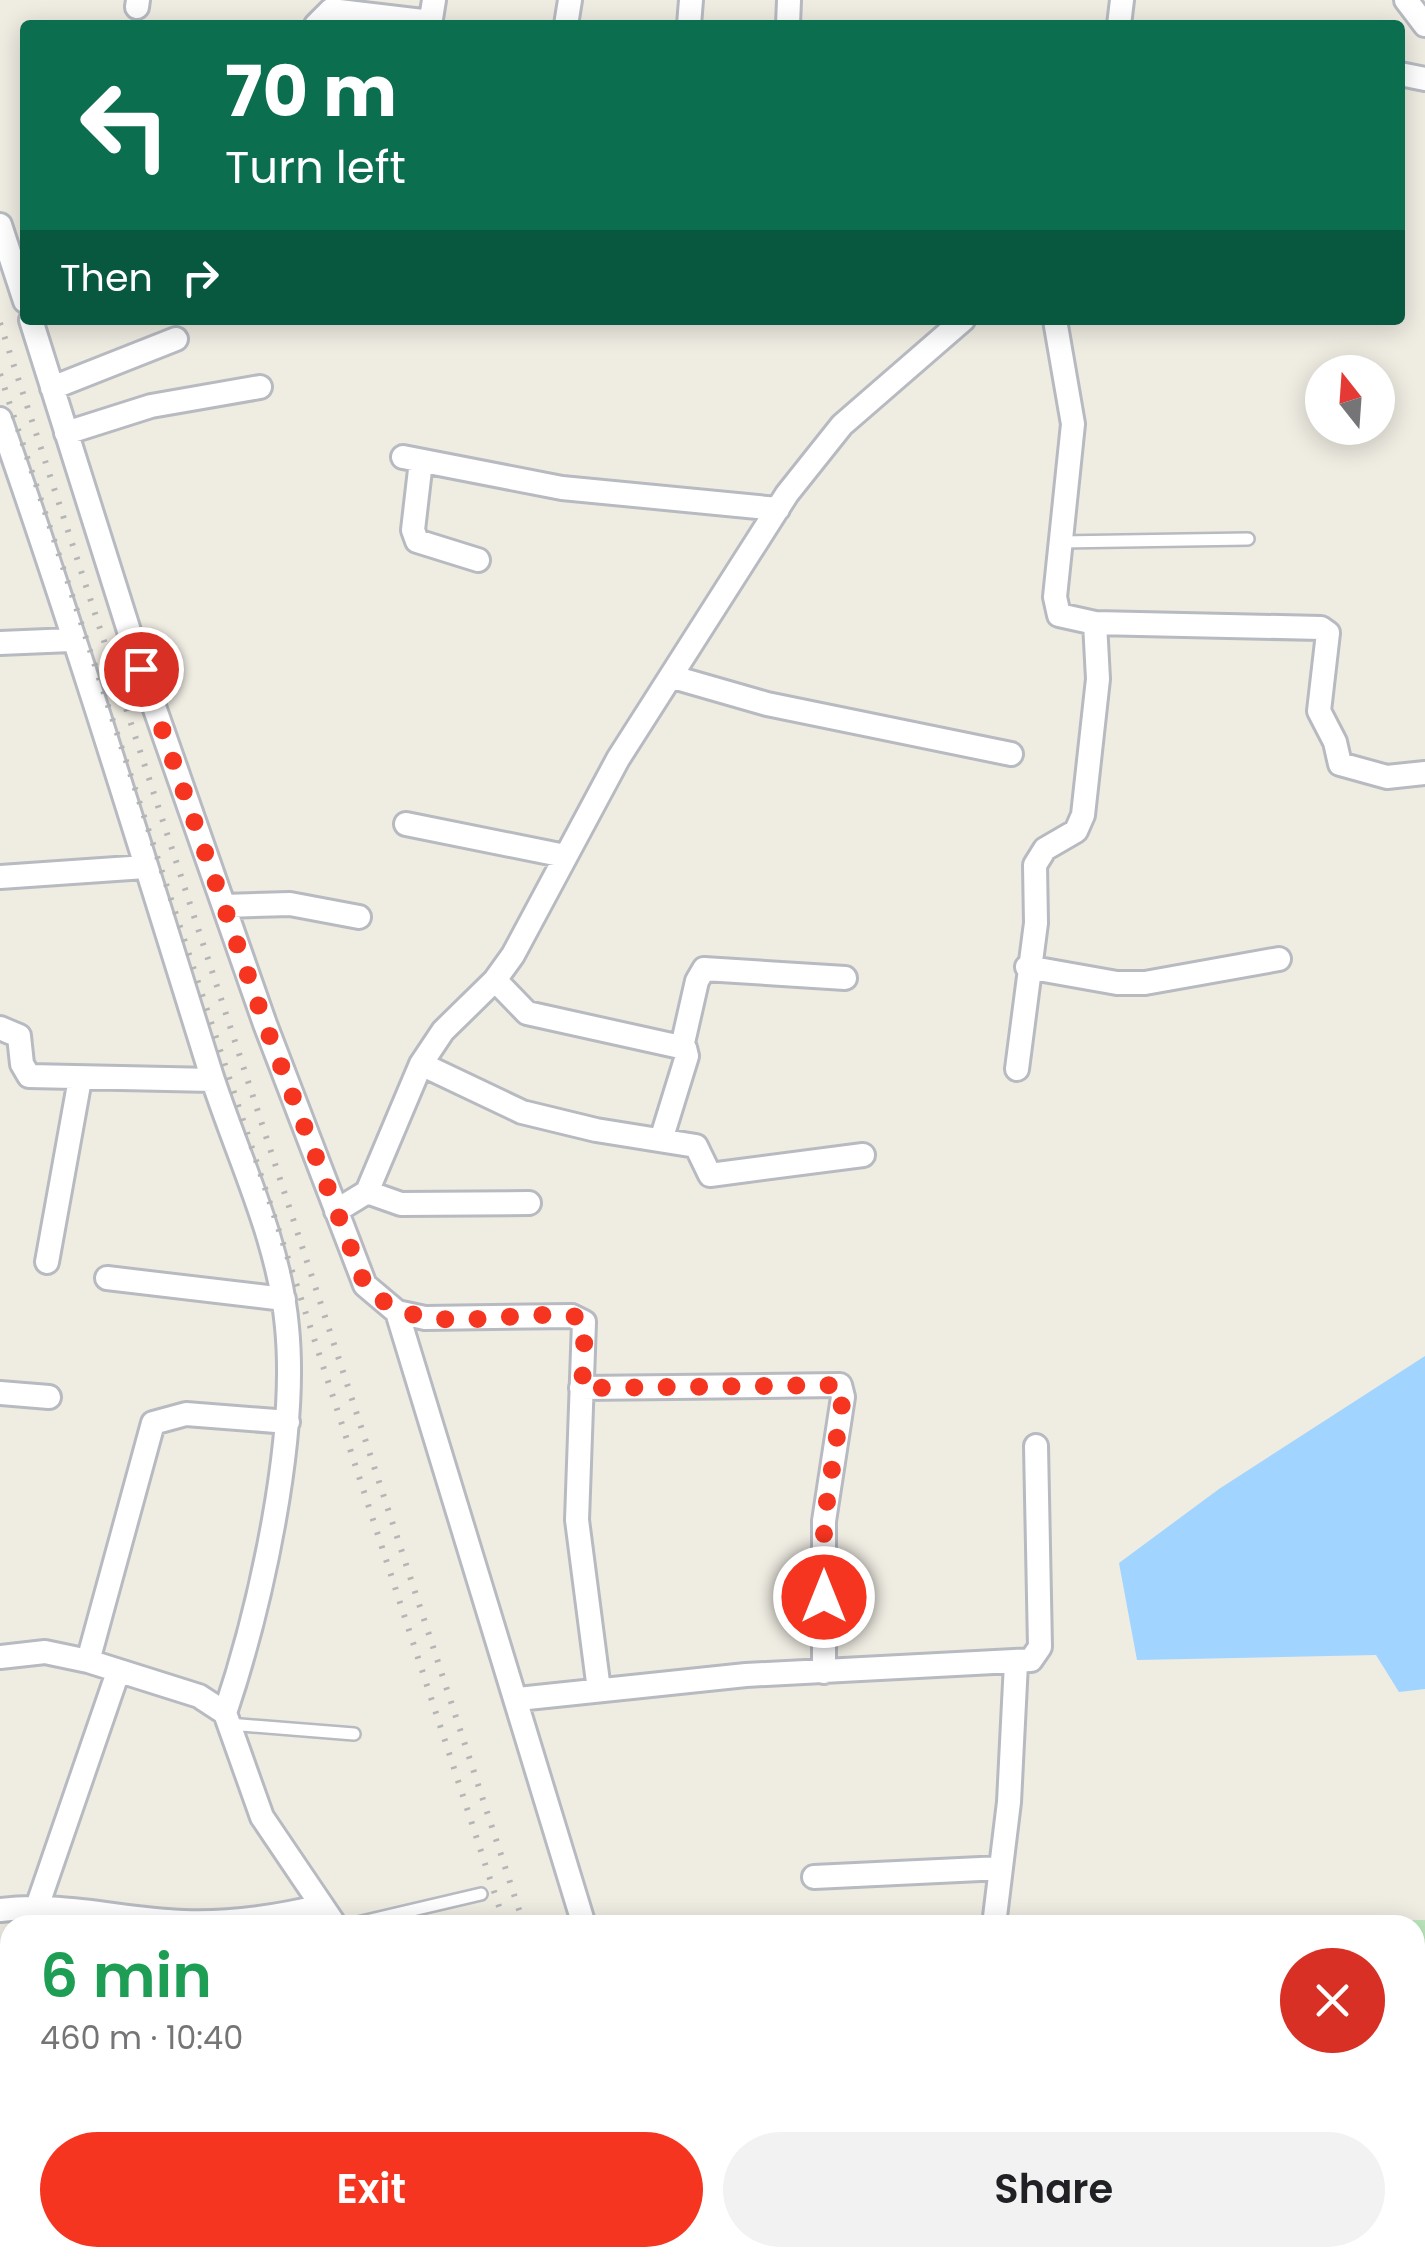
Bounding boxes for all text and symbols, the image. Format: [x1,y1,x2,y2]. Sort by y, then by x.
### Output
text: 70 m [225,42,397,141]
icon: left [60,60,190,190]
text: Turn left [225,136,406,199]
icon: right [173,250,228,305]
text: Then [60,251,153,304]
north arrow [1305,355,1395,445]
map controls [1305,355,1395,445]
pin [99,627,184,712]
icon: arrive [114,642,169,697]
position arrow [772,1545,876,1649]
text: 6 min [40,1934,212,2018]
button: close [1280,1948,1385,2053]
text: 460 m · 10:40 [40,2015,243,2060]
button: Exit [40,2132,703,2247]
button: Share [723,2132,1385,2247]

